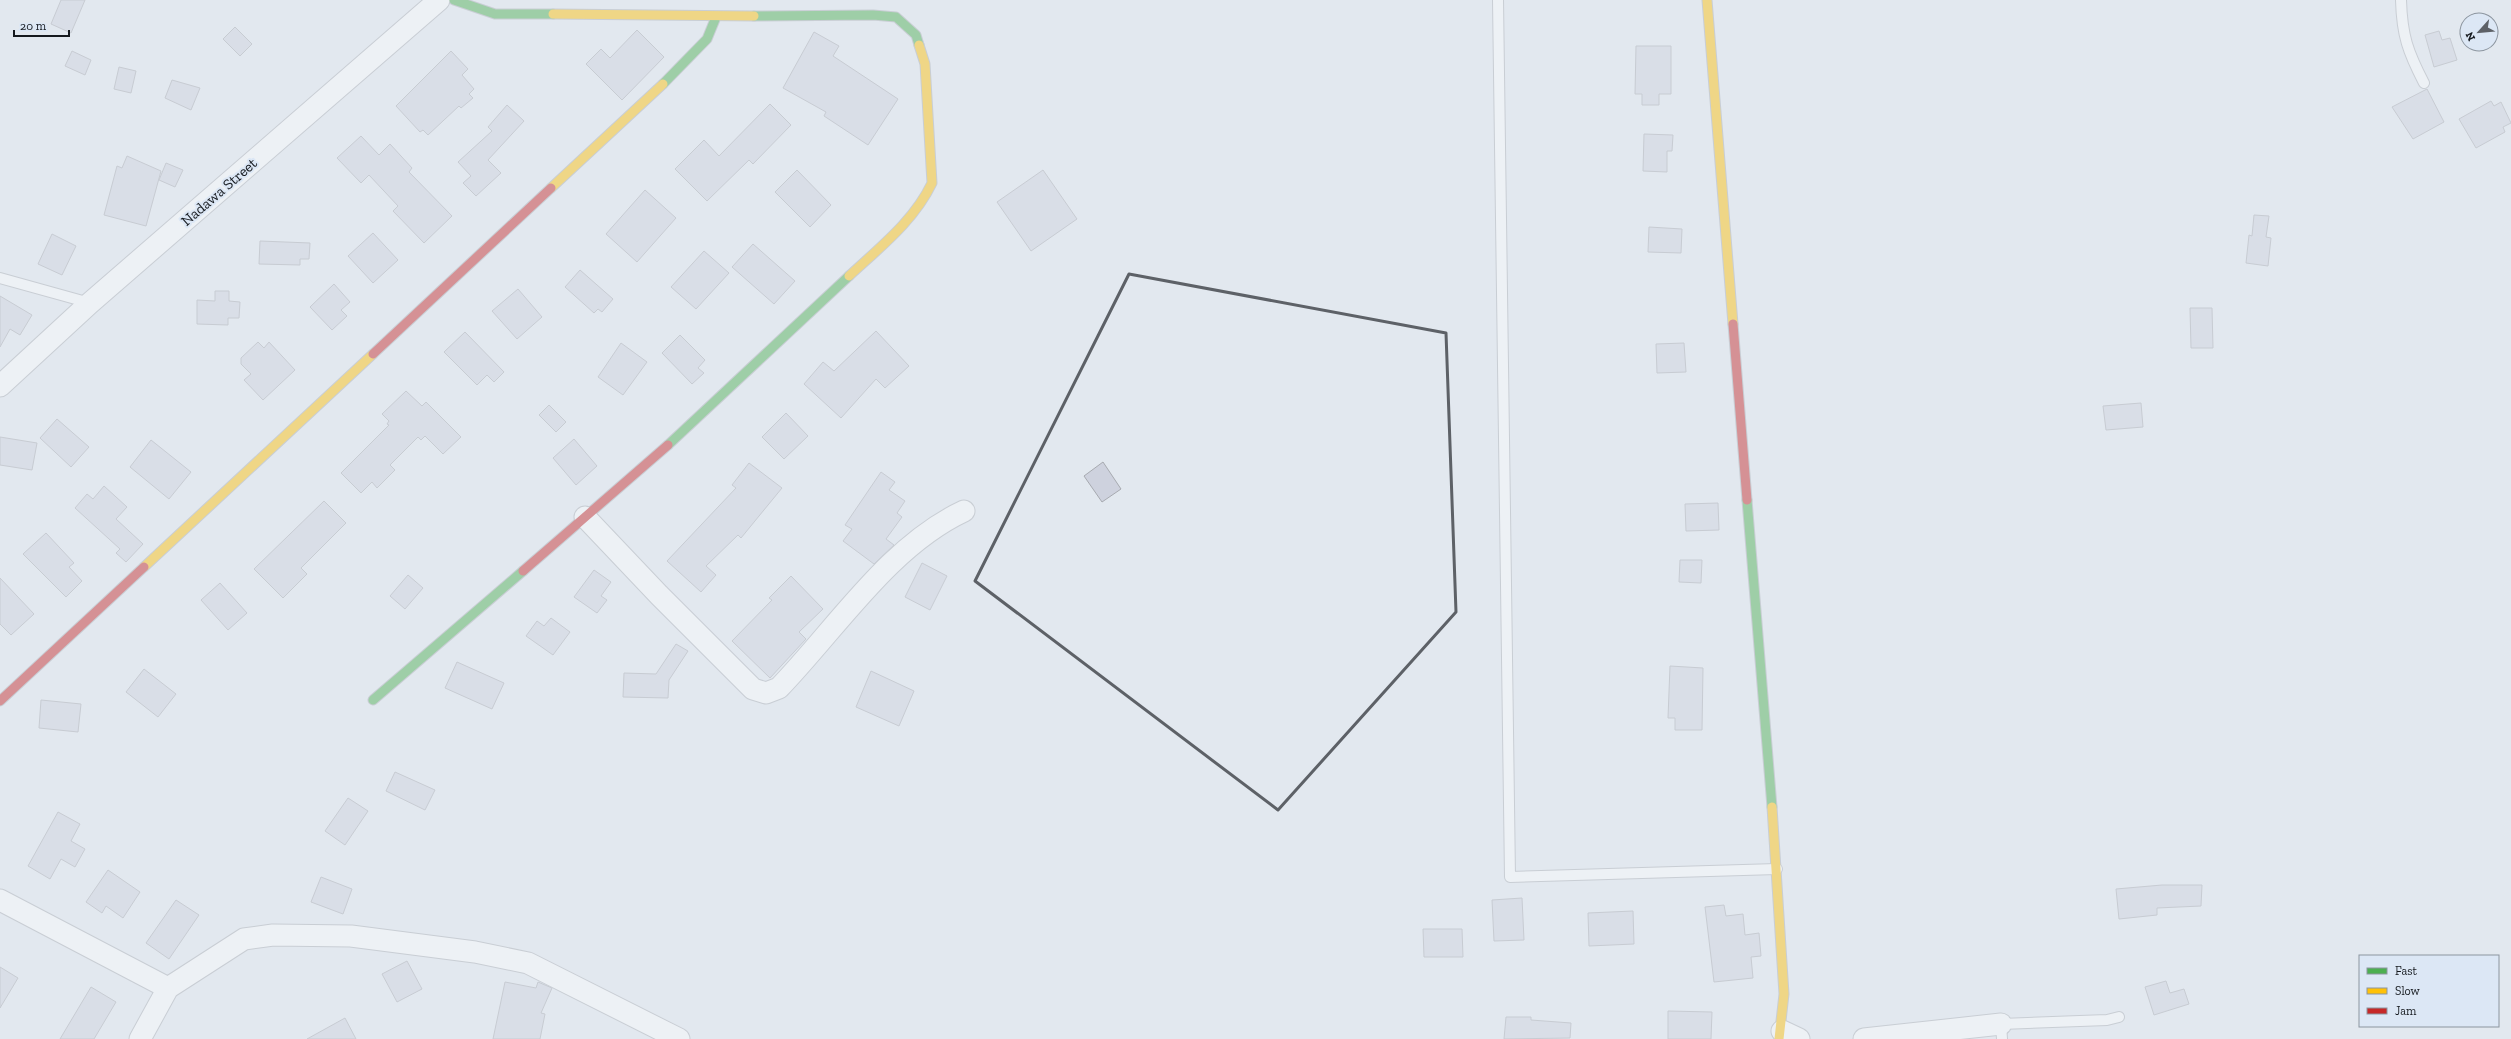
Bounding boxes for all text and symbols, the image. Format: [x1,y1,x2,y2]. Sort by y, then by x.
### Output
scale bar [14,12,69,38]
north arrow [2459,12,2499,52]
text: 20 m [20,19,47,33]
text: N [2463,29,2478,43]
street label: Nadawa Street [177,154,261,230]
legend [2359,955,2499,1027]
text: Fast [2395,964,2418,978]
text: Slow [2395,984,2421,998]
text: Jam [2395,1004,2417,1018]

